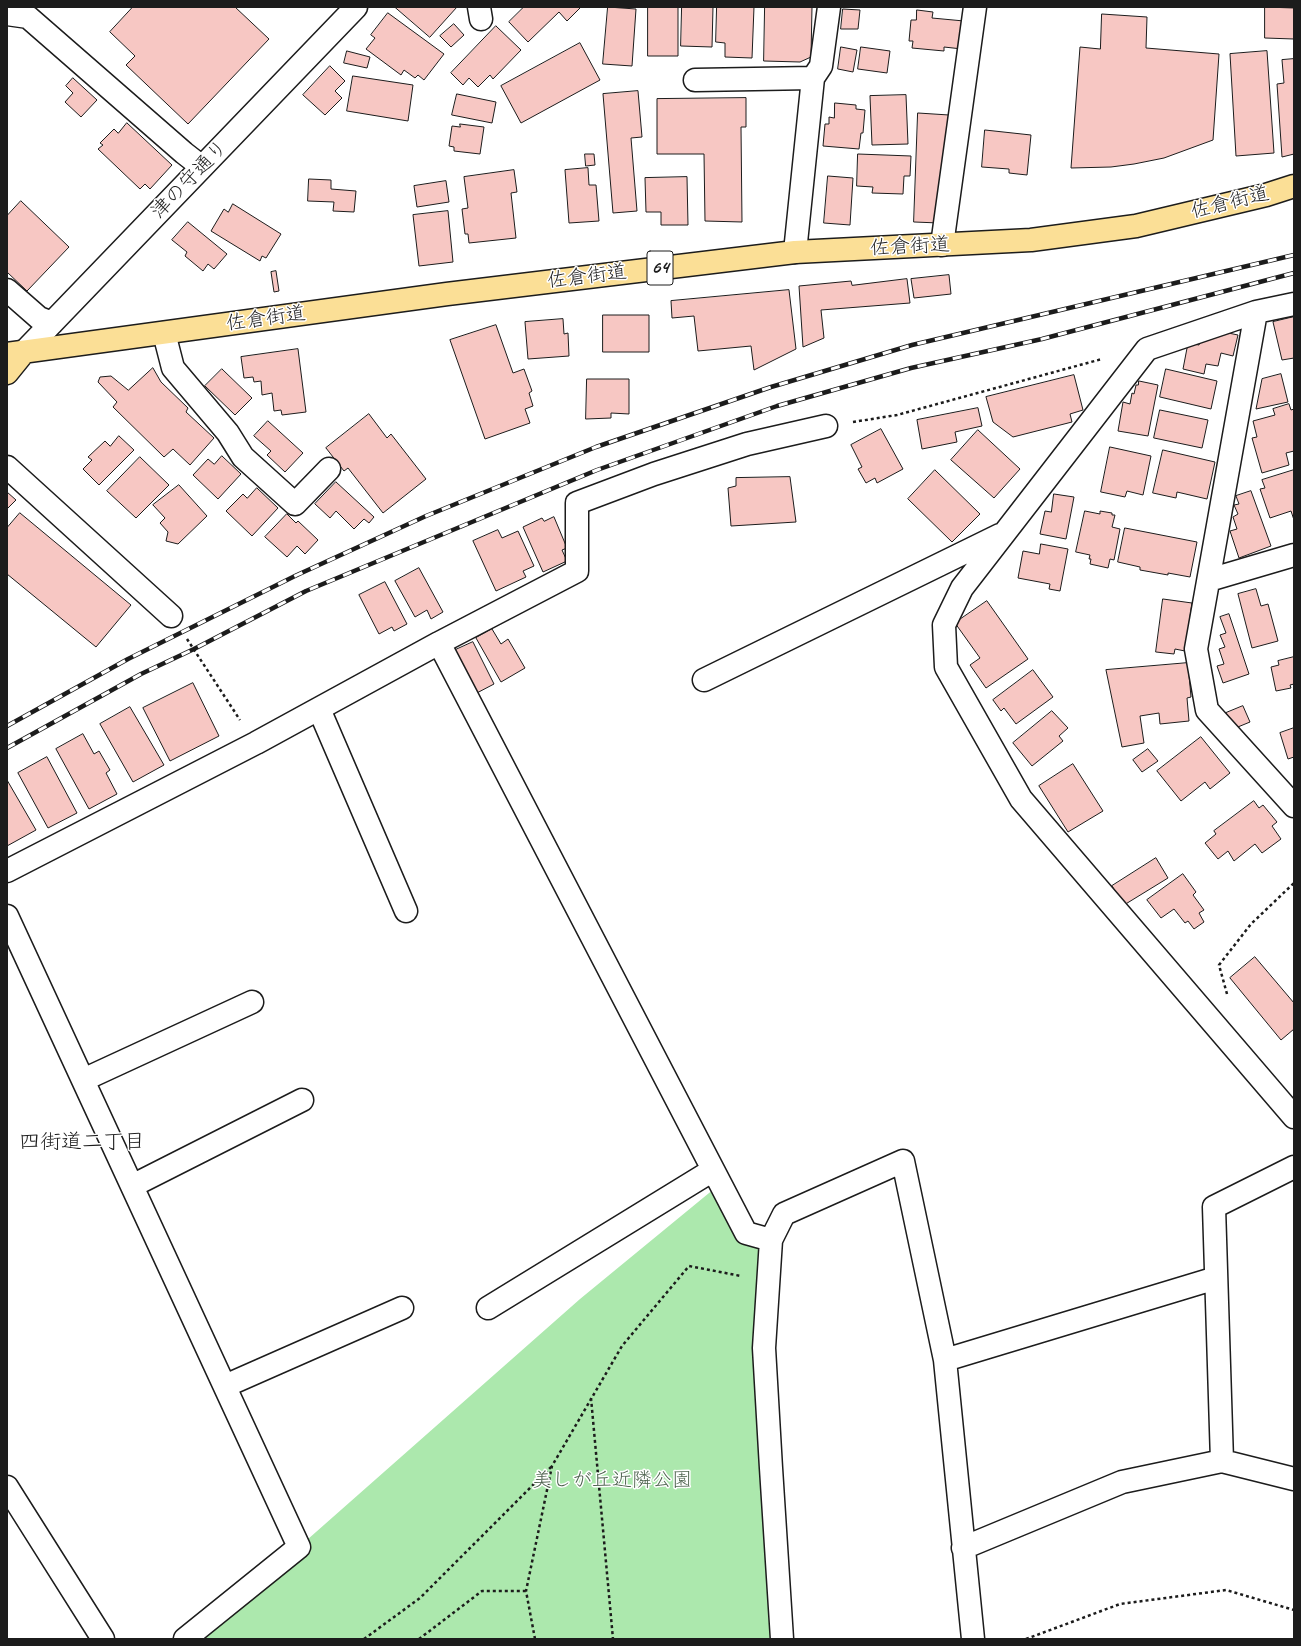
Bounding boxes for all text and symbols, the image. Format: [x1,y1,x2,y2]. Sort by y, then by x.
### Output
street label: 津の守通り [147,136,233,224]
street label: 佐倉街道 [1188,182,1272,224]
street label: 佐倉街道 [869,233,951,261]
road number: 64 [647,251,673,285]
street label: 佐倉街道 [546,260,628,294]
street label: 佐倉街道 [225,302,307,336]
district label: 四街道二丁目 [19,1129,145,1155]
park label: 美しが丘近隣公園 [532,1469,692,1493]

